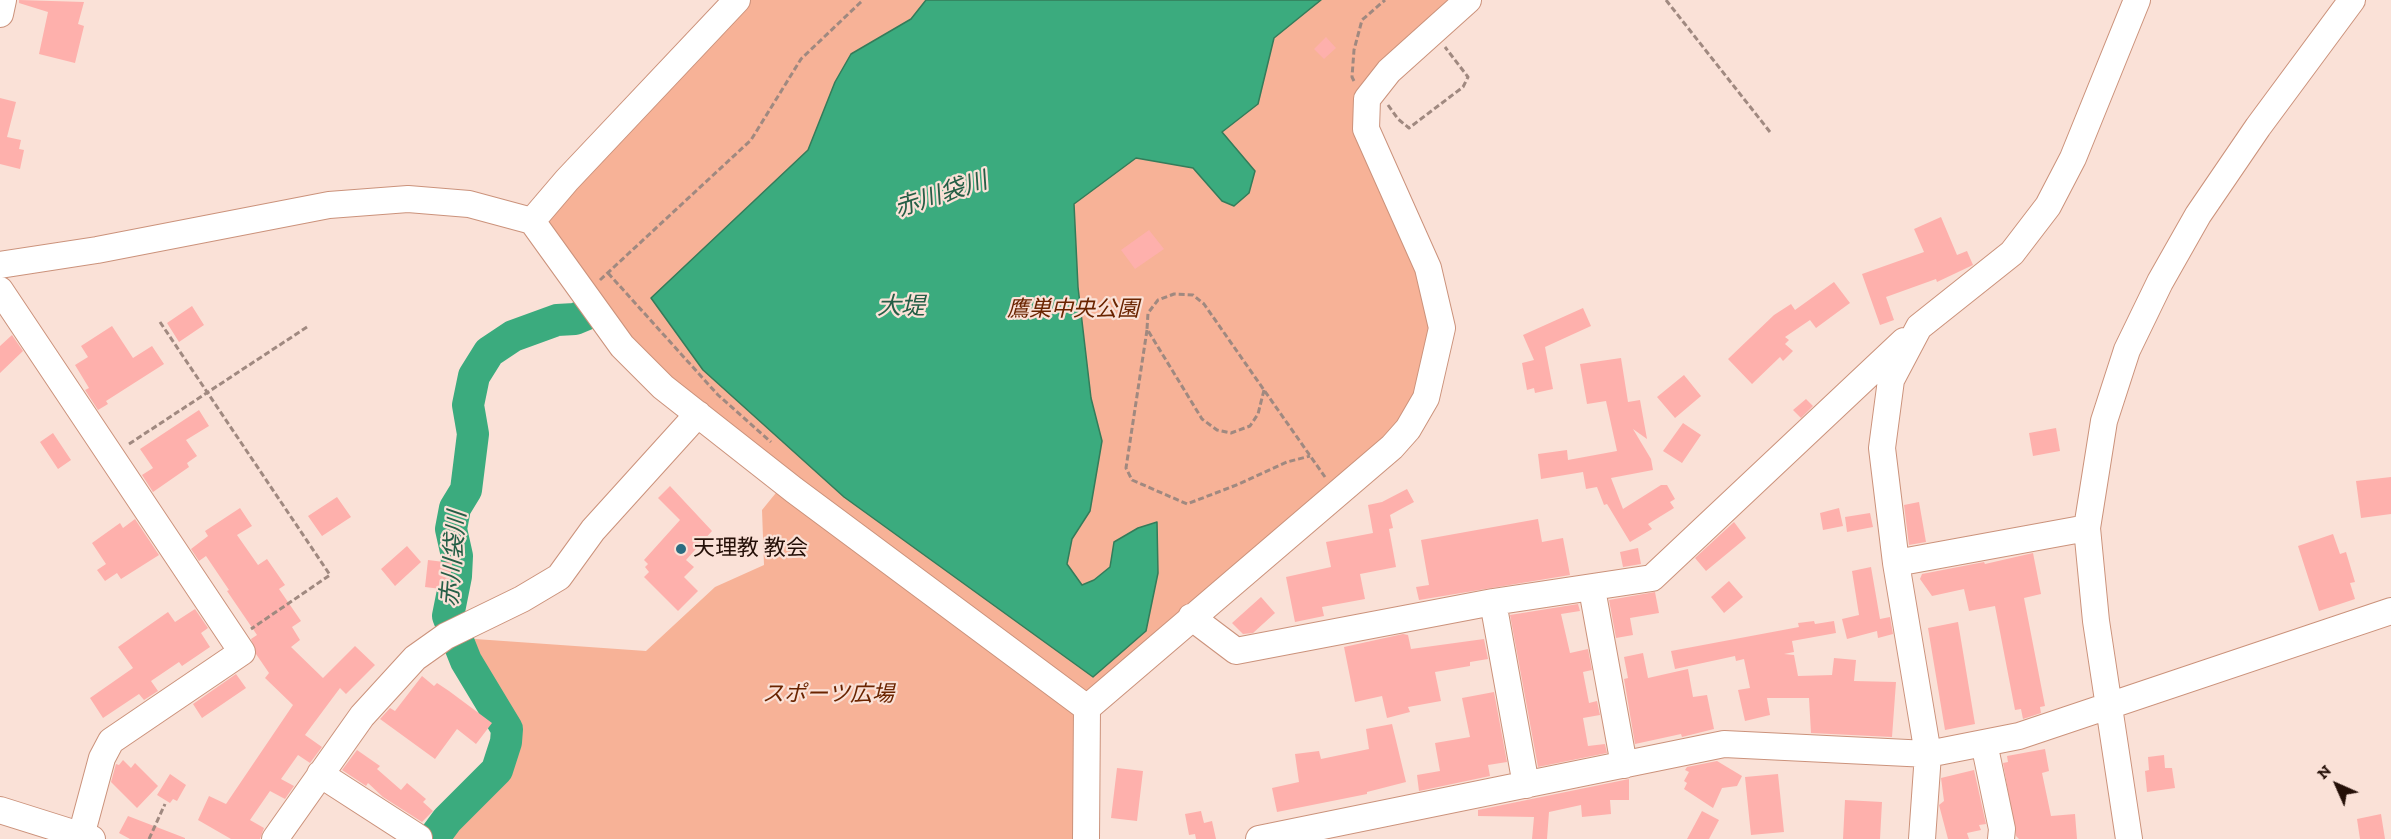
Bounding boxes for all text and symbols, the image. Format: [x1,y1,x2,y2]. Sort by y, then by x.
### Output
water label: 赤川袋川 [891,166,991,224]
water label: 大堤 [877,293,925,321]
park label: 鷹巣中央公園 [1007,297,1139,323]
water label: 赤川袋川 [435,510,473,608]
place label: 天理教 教会 [693,536,808,562]
marker: 天理教 教会 [674,542,688,556]
park label: スポーツ広場 [762,682,894,708]
north arrow [2307,755,2367,815]
text: N [2313,761,2335,783]

